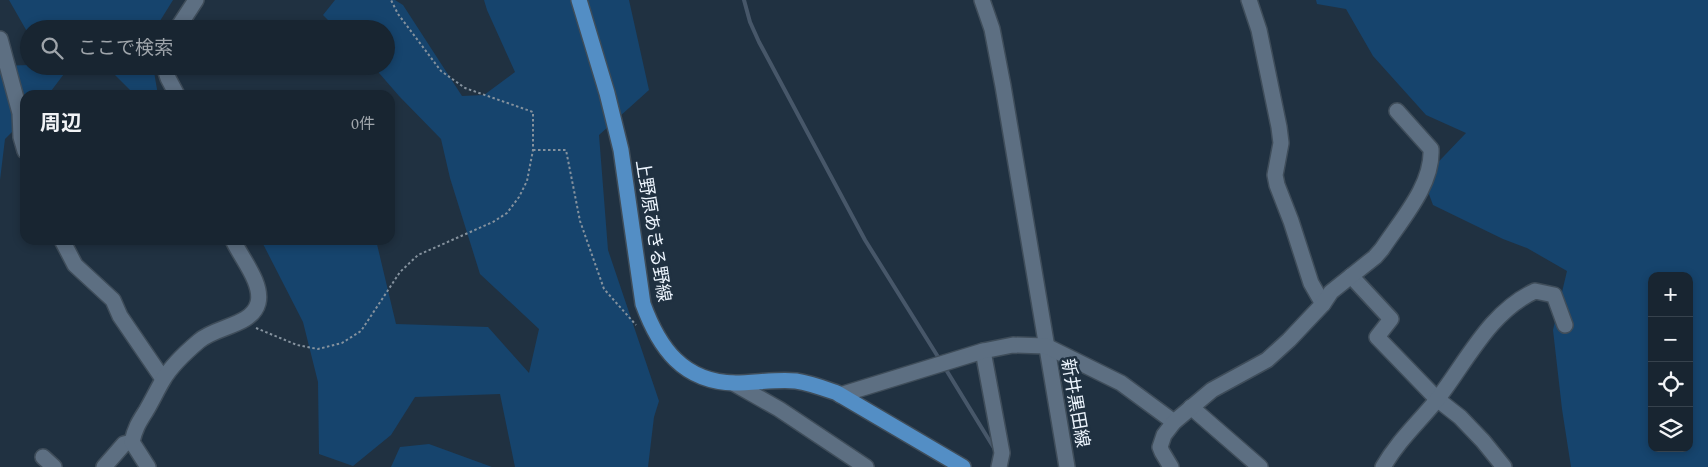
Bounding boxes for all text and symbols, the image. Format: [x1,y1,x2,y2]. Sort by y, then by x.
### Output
search box [20,20,395,75]
icon: search [38,34,66,62]
text: ここで検索 [78,34,173,63]
text: 周辺 [40,108,82,140]
text: 0件 [351,112,375,136]
street label: 上野原あきる野線 [628,158,678,304]
map controls [1648,272,1693,452]
button: + [1648,272,1693,317]
button: − [1648,317,1693,362]
street label: 新井黒田線 [1054,356,1096,450]
button: locate [1648,362,1693,407]
button: layers [1648,407,1693,452]

